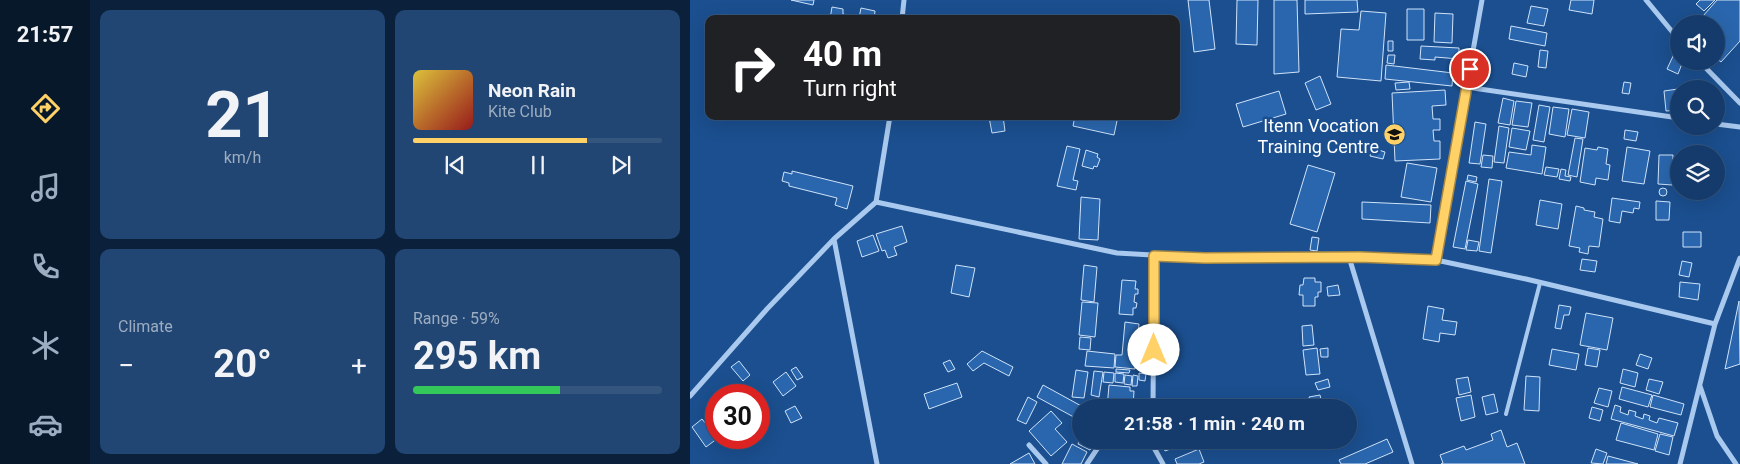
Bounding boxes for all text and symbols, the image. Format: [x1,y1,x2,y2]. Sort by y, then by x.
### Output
map controls [1670,15,1725,200]
button: sound [1670,15,1725,70]
text: 21:57 [17,22,73,47]
text: 40 m [803,34,882,75]
icon: right [720,35,785,100]
pin [1449,48,1491,90]
icon: arrive [1456,55,1484,83]
text: Turn right [803,76,897,101]
text: 21 [205,77,280,153]
text: Neon Rain [488,79,576,102]
button: search [1670,80,1725,135]
icon: directions [28,91,63,126]
text: Kite Club [488,102,552,121]
place label: Itenn Vocation Training Centre [1258,115,1379,157]
school or university icon: Itenn Vocation Training Centre [1383,123,1407,147]
button: layers [1670,145,1725,200]
text: km/h [224,148,261,167]
icon: previous [441,151,469,179]
icon: pause [524,151,552,179]
icon: next [607,151,635,179]
icon: music [28,170,63,205]
icon: phone [28,249,63,284]
text: Range · 59% [413,309,500,328]
text: Climate [118,317,173,336]
position arrow [1127,323,1179,375]
icon: climate [28,328,63,363]
text: 295 km [413,334,541,378]
text: 20° [213,342,272,386]
text: − [118,349,134,382]
text: + [351,349,367,382]
speed limit sign: 30 [705,384,770,449]
icon: car [28,407,63,442]
text: 21:58 · 1 min · 240 m [1124,412,1305,435]

